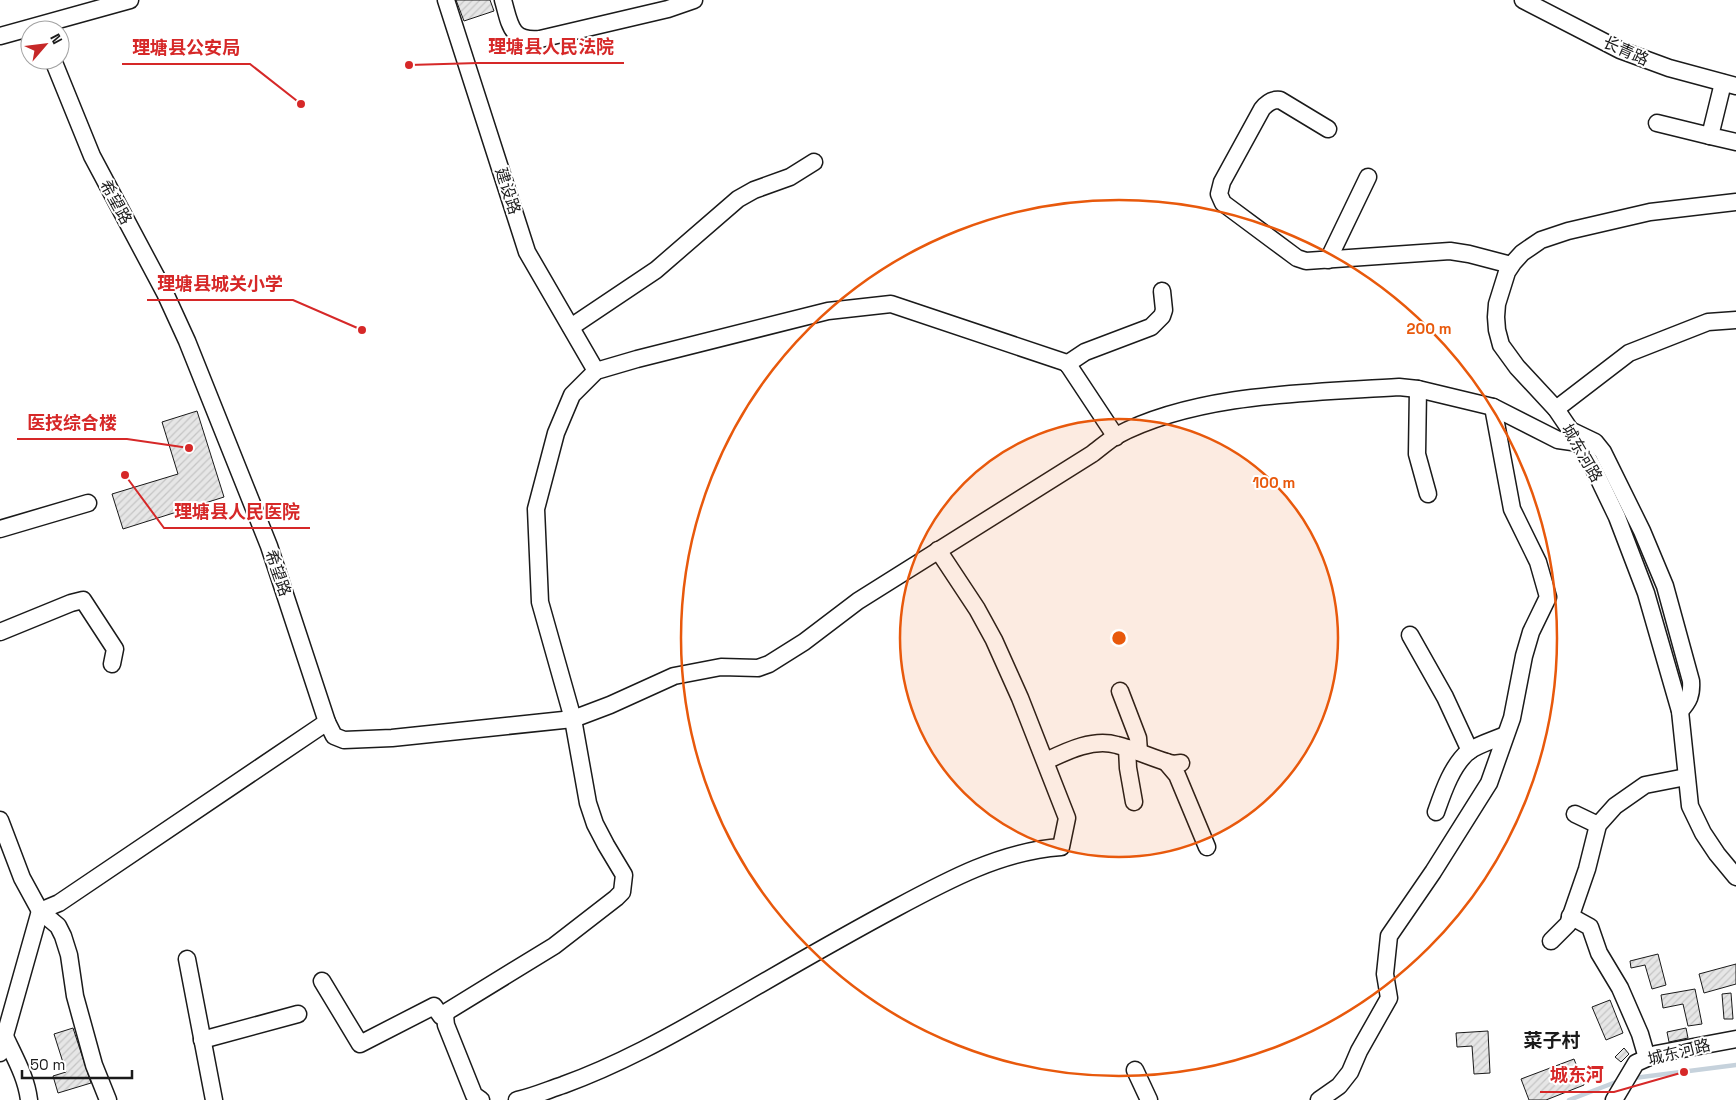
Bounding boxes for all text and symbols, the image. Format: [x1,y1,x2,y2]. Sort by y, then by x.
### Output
north arrow [20,20,70,70]
callout: 理塘县人民法院 [478,30,624,63]
text: N [46,31,67,47]
callout: 理塘县公安局 [122,31,250,64]
street label: 长青路 [1600,32,1652,70]
text: 理塘县人民法院 [488,35,614,58]
text: 理塘县公安局 [132,36,240,59]
street label: 建设路 [491,165,525,217]
street label: 希望路 [95,176,137,228]
callout: 理塘县城关小学 [147,267,293,300]
text: 理塘县城关小学 [157,272,283,295]
text: 200 m [1407,319,1451,338]
callout: 医技综合楼 [17,406,127,439]
text: 医技综合楼 [27,411,117,434]
street label: 城东河路 [1557,420,1607,486]
text: 100 m [1253,473,1295,492]
callout: 理塘县人民医院 [164,495,310,528]
text: 理塘县人民医院 [174,500,300,523]
street label: 希望路 [260,547,296,599]
centre of rings [1110,629,1128,647]
district label: 菜子村 [1523,1028,1581,1053]
street label: 城东河路 [1645,1034,1713,1070]
scale bar [22,1048,132,1080]
text: 50 m [30,1055,65,1074]
callout: 城东河 [1540,1059,1614,1092]
text: 城东河 [1550,1063,1604,1086]

